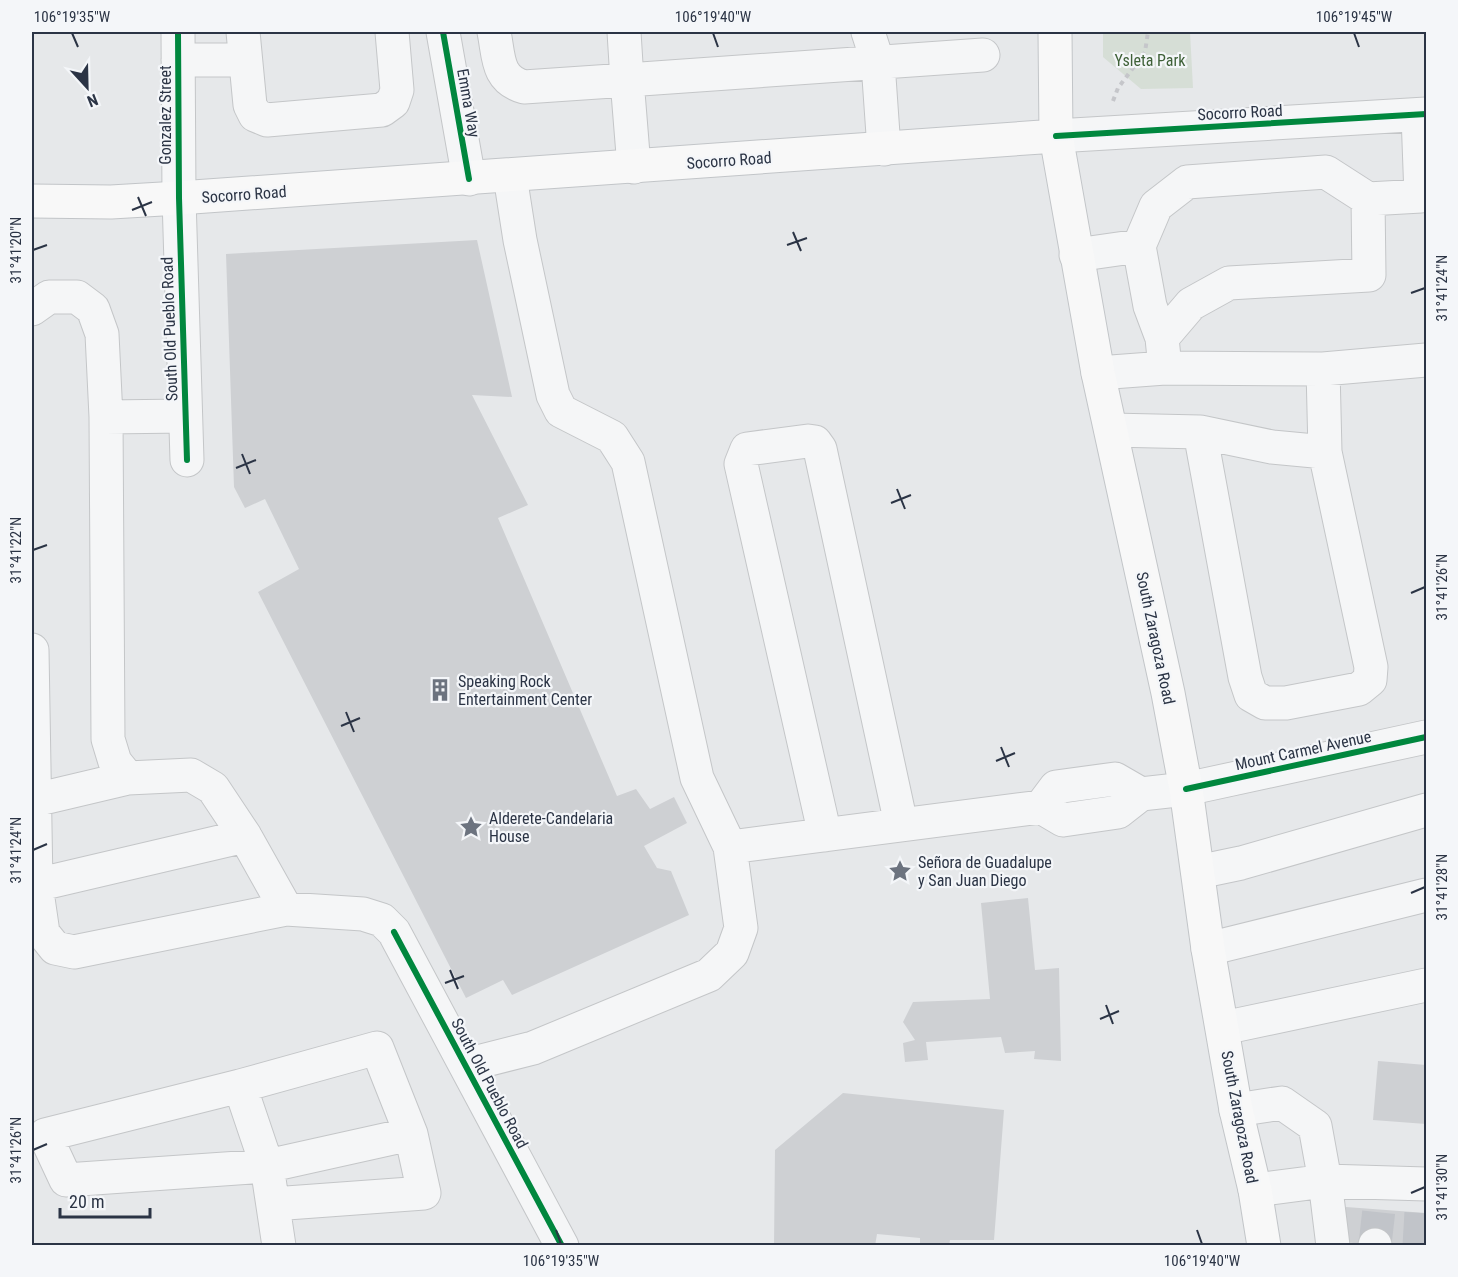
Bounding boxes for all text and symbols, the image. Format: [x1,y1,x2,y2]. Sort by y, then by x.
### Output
text: 106°19'35"W [34,8,111,26]
text: 106°19'40"W [675,8,752,26]
text: 106°19'45"W [1316,8,1393,26]
park label: Ysleta Park [1114,51,1186,70]
north arrow [57,57,117,117]
street label: Gonzalez Street [156,65,175,165]
street label: Emma Way [453,67,484,139]
text: N [84,90,101,111]
street label: Socorro Road [1197,101,1283,124]
street label: Socorro Road [686,148,772,173]
street label: Socorro Road [201,182,287,207]
text: 31°41'20"N [7,217,25,283]
text: 31°41'24"N [1433,255,1451,321]
street label: South Old Pueblo Road [157,256,182,402]
text: 31°41'22"N [7,517,25,583]
text: 31°41'26"N [1433,554,1451,620]
street label: South Zaragoza Road [1132,570,1179,706]
place label: Speaking Rock Entertainment Center [458,672,592,709]
building icon: Speaking Rock Entertainment Center [427,677,453,703]
street label: Mount Carmel Avenue [1233,727,1373,774]
place label: Alderete-Candelaria House [489,809,613,846]
place icon: Alderete-Candelaria House [458,814,484,840]
text: 31°41'24"N [7,817,25,883]
place label: Señora de Guadalupe y San Juan Diego [918,853,1052,890]
text: 31°41'28"N [1433,854,1451,920]
place icon: Señora de Guadalupe y San Juan Diego [887,858,913,884]
street label: South Old Pueblo Road [447,1015,532,1152]
street label: South Zaragoza Road [1217,1049,1262,1185]
text: 31°41'26"N [7,1117,25,1183]
text: 31°41'30"N [1433,1154,1451,1220]
scale bar [60,1181,150,1219]
text: 20 m [69,1191,104,1212]
text: 106°19'35"W [523,1252,600,1270]
text: 106°19'40"W [1164,1252,1241,1270]

